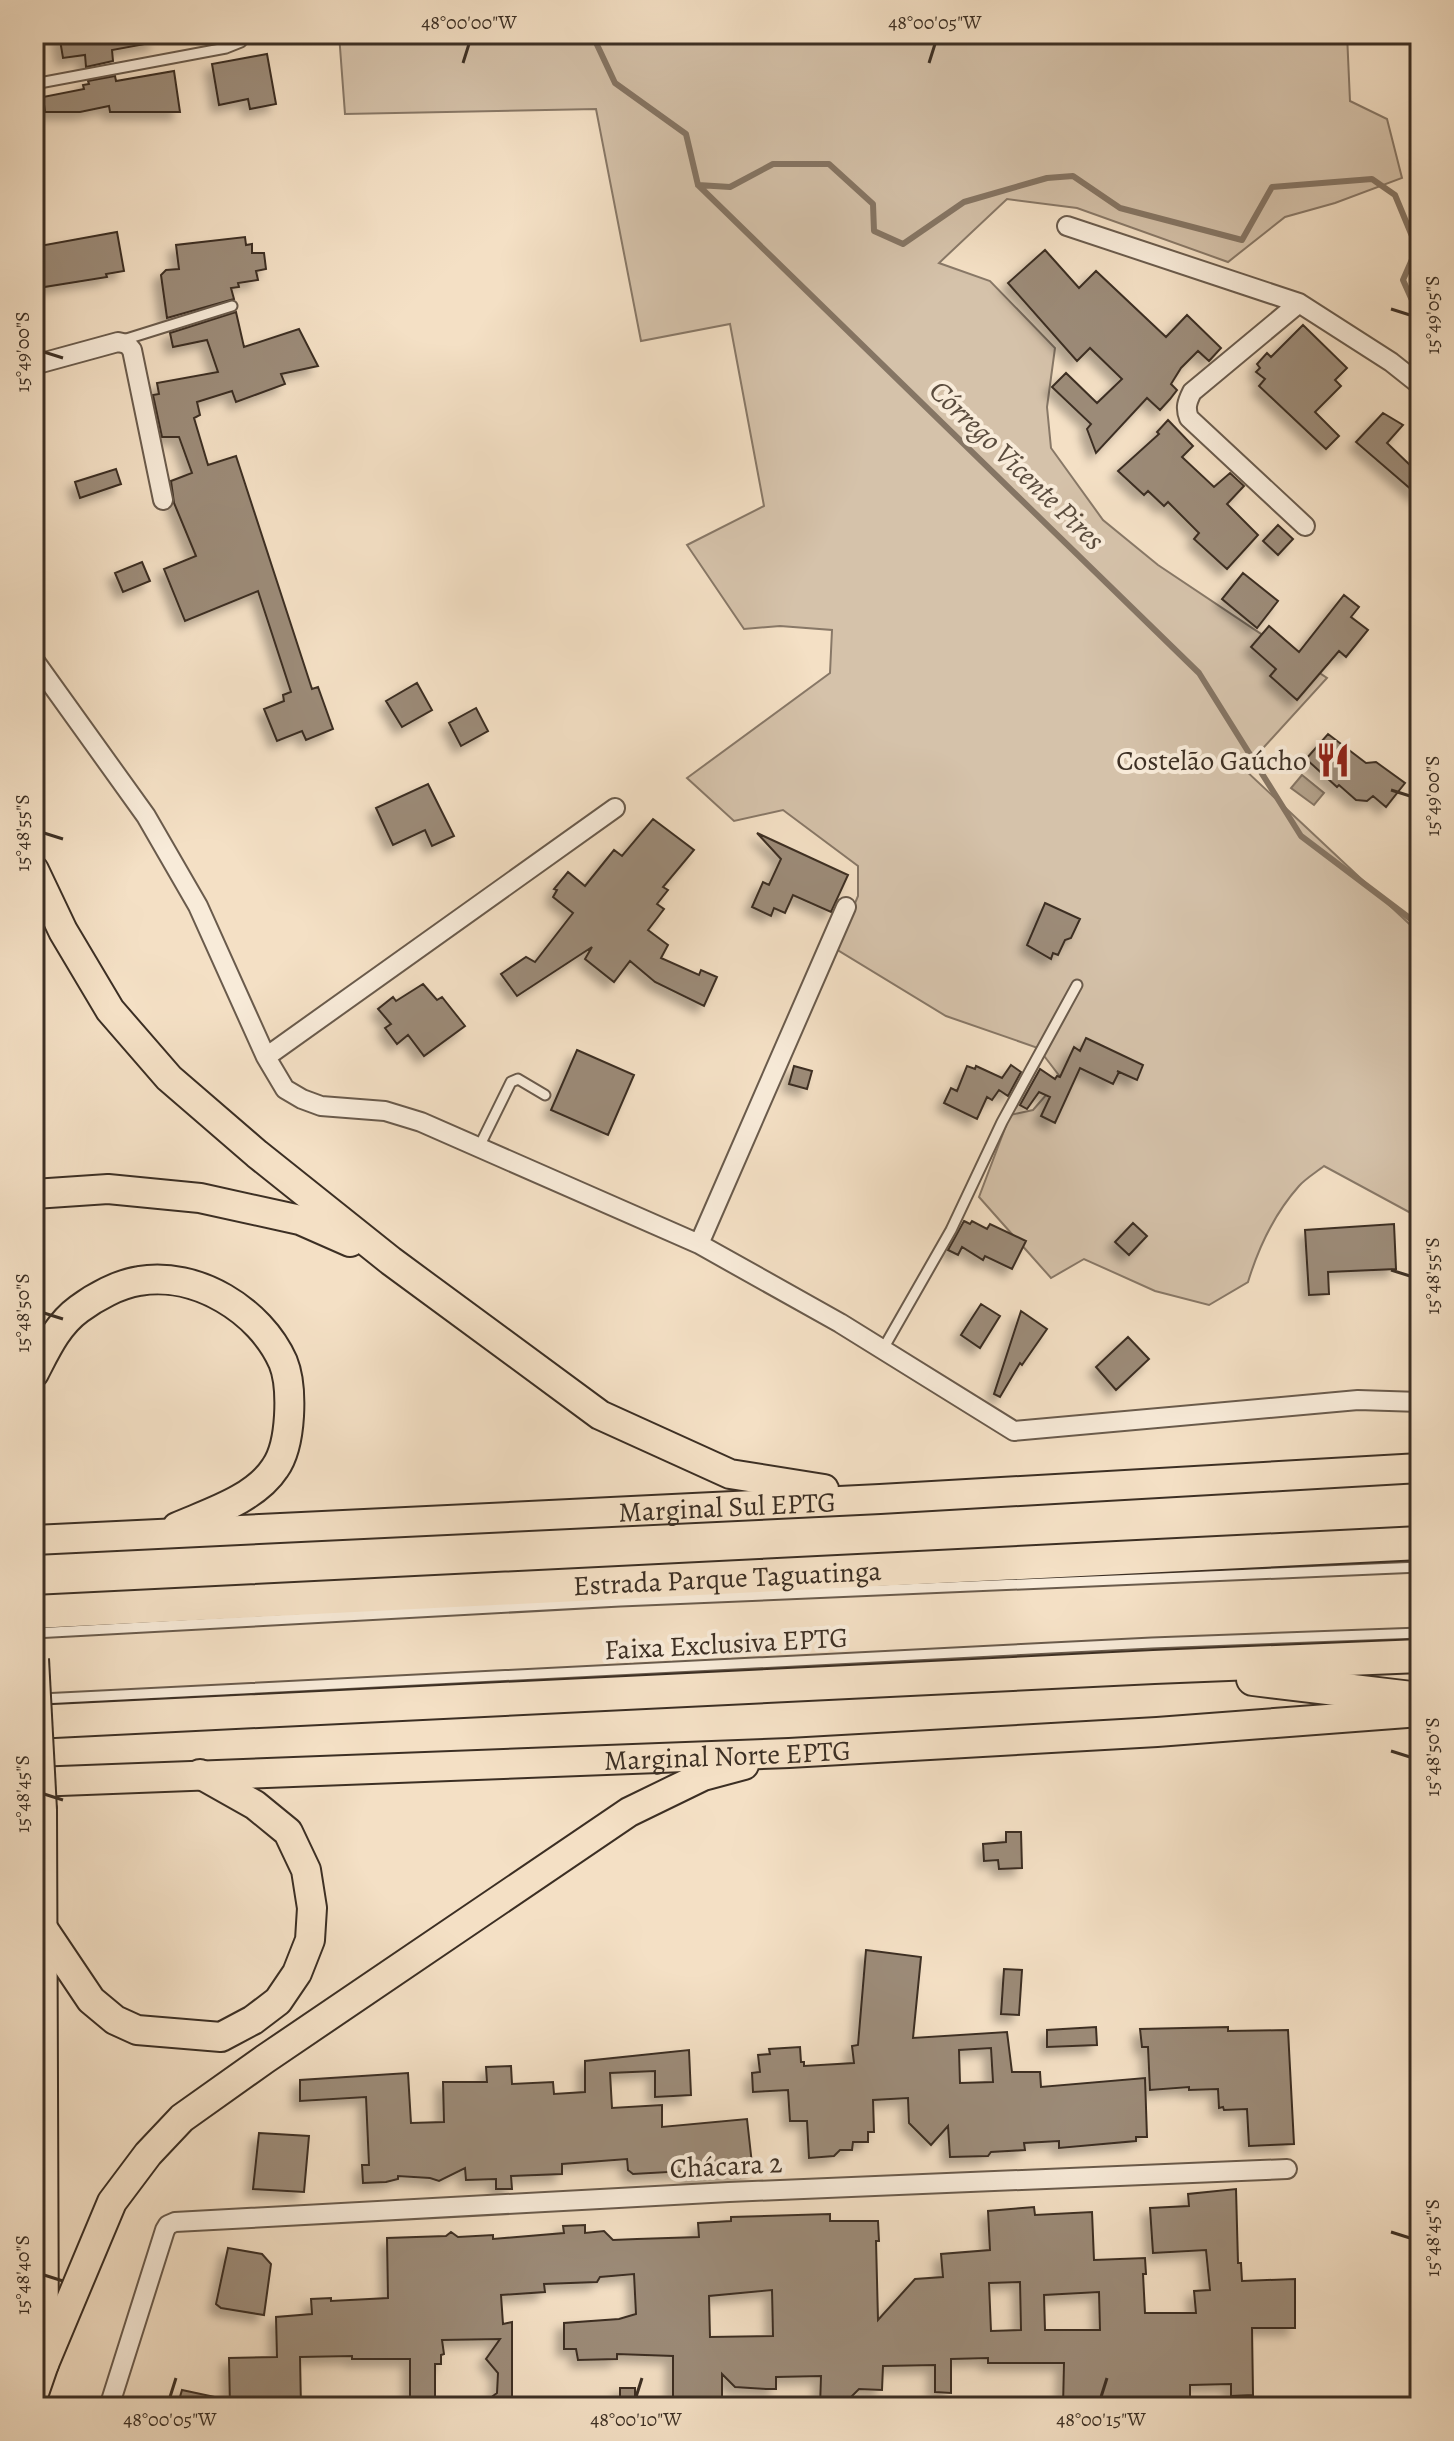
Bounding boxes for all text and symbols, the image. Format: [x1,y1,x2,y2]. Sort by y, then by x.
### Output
text: 48°00'00"W [421,9,517,36]
text: 48°00'05"W [888,9,982,36]
text: 15°49'05"S [1419,276,1446,354]
text: 15°49'00"S [9,311,36,393]
water label: Córrego Vicente Pires [921,371,1113,559]
restaurant icon: Costelão Gaúcho [1314,741,1352,779]
place label: Costelão Gaúcho [1116,742,1307,780]
text: 15°49'00"S [1419,755,1446,837]
text: 15°48'55"S [9,794,36,872]
text: 15°48'55"S [1419,1237,1446,1315]
text: 15°48'50"S [9,1273,36,1353]
street label: Marginal Sul EPTG [617,1483,837,1532]
street label: Estrada Parque Taguatinga [572,1552,882,1605]
street label: Faixa Exclusiva EPTG [603,1619,849,1669]
text: 15°48'50"S [1419,1717,1446,1797]
street label: Marginal Norte EPTG [603,1731,852,1780]
text: 15°48'45"S [9,1755,36,1833]
street label: Chácara 2 [669,2144,783,2188]
text: 15°48'45"S [1419,2199,1446,2277]
text: 15°48'40"S [9,2235,36,2315]
text: 48°00'05"W [123,2406,217,2433]
text: 48°00'10"W [590,2406,682,2433]
text: 48°00'15"W [1056,2406,1146,2433]

